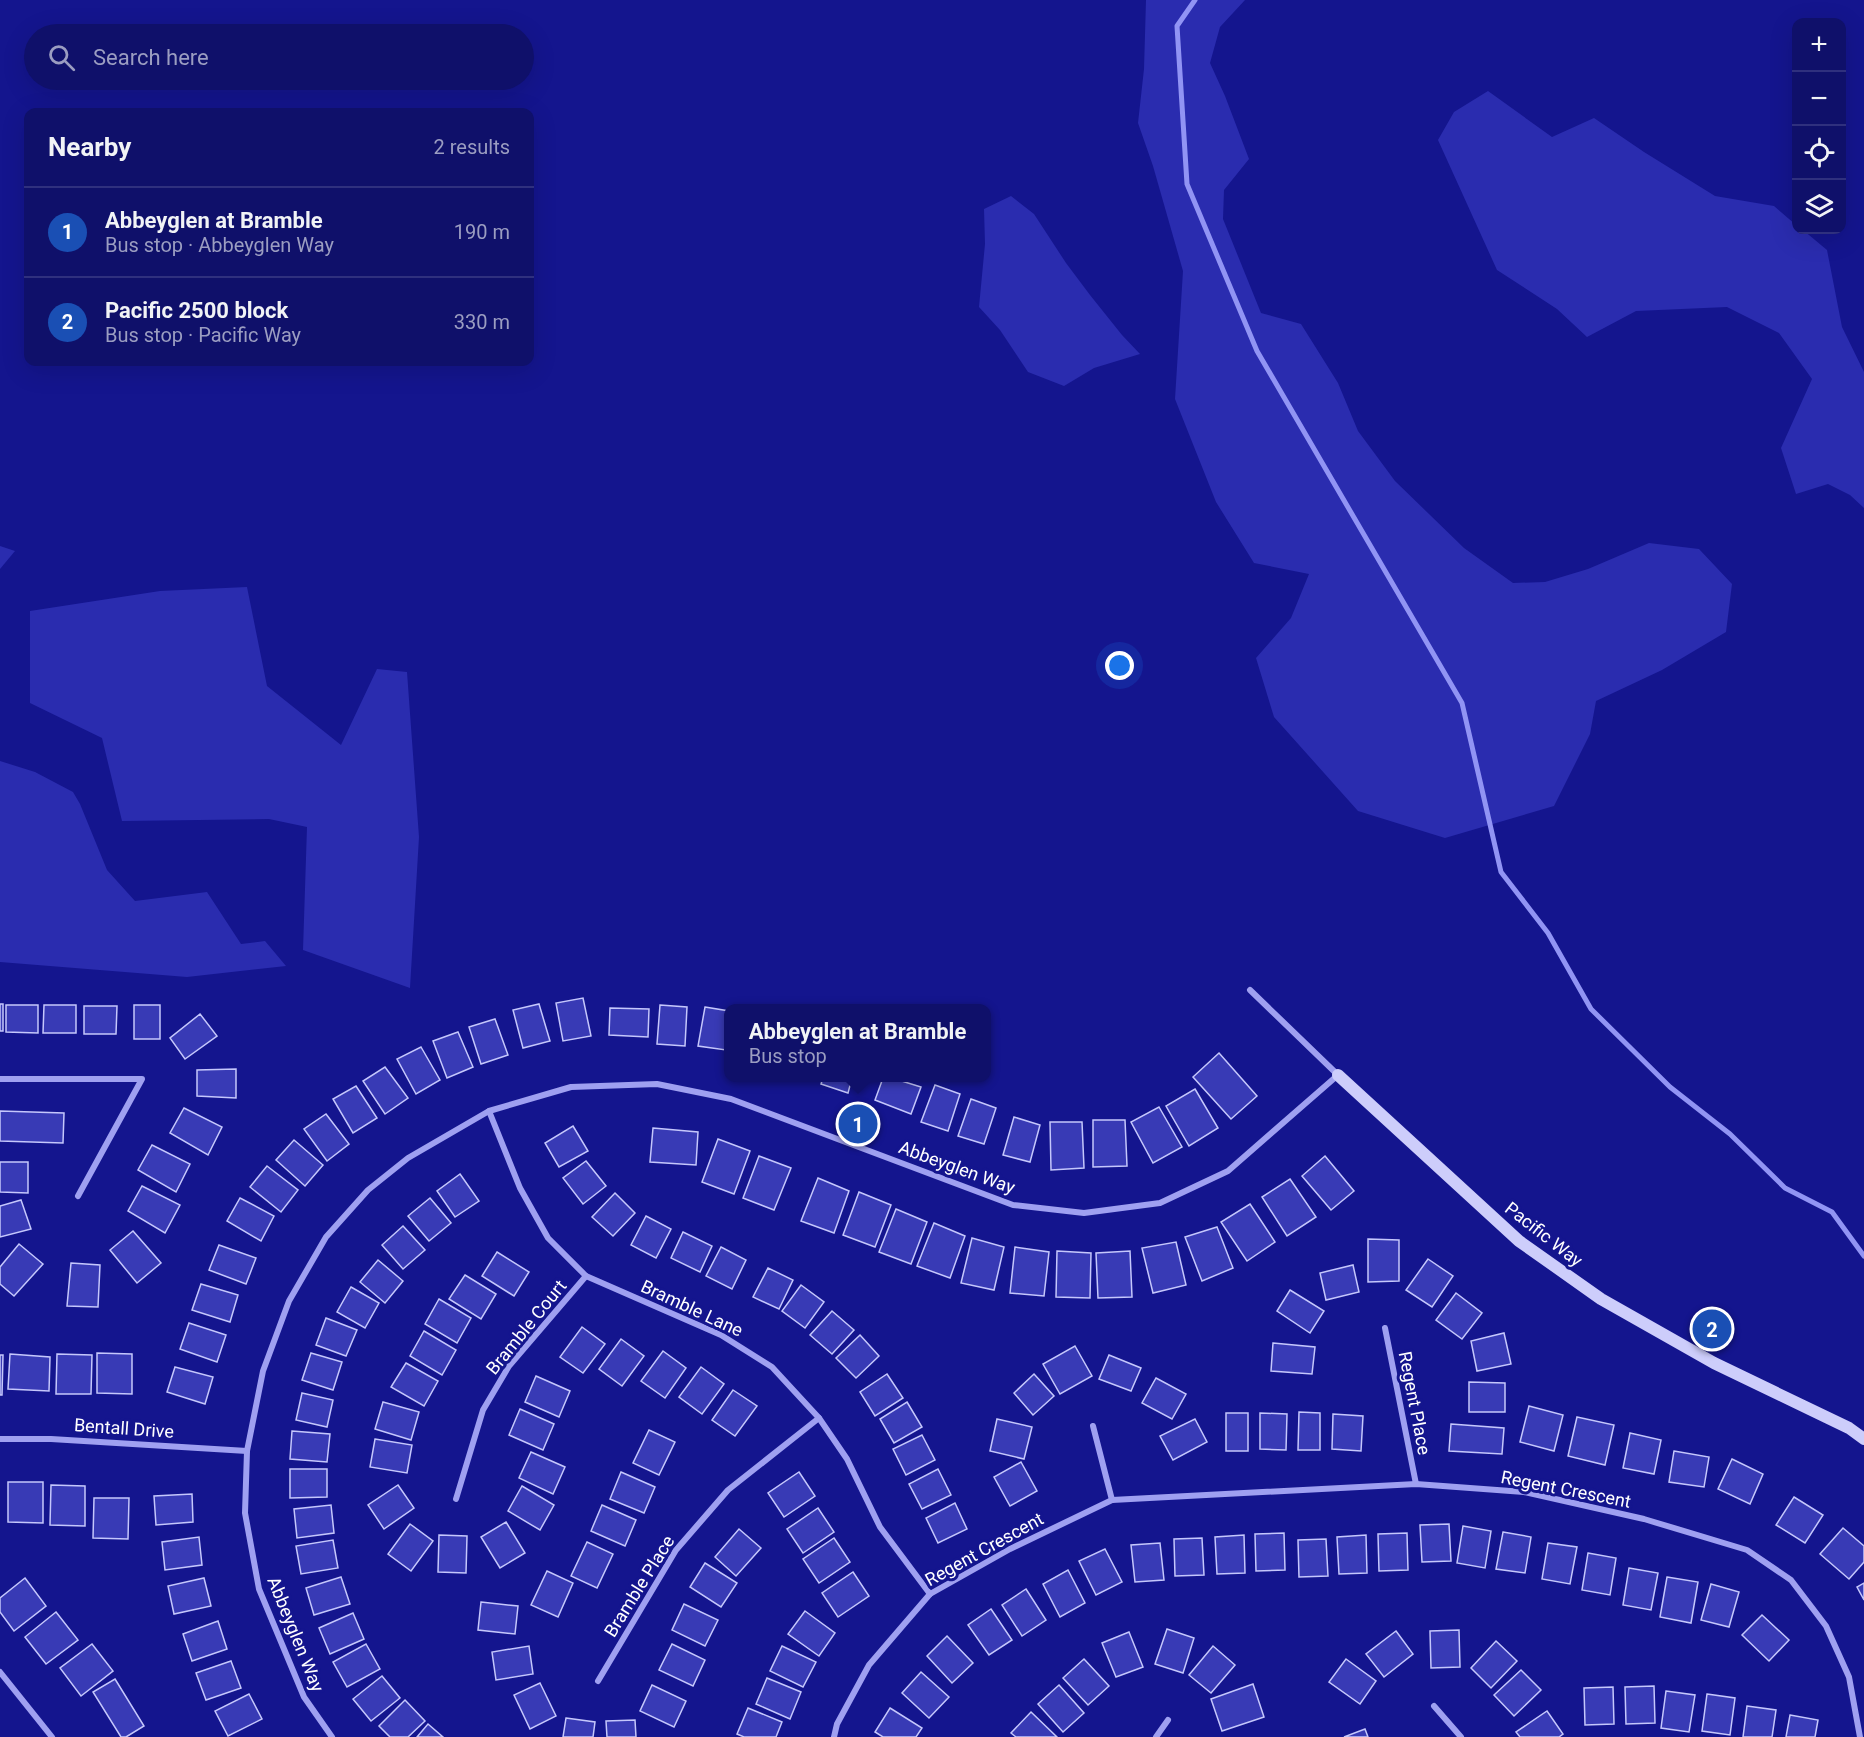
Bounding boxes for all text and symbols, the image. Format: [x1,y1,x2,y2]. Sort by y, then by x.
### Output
map controls [1792,18,1846,234]
button: + [1792,18,1846,72]
search box [24,24,534,90]
icon: search [45,41,78,74]
text: Search here [93,45,209,70]
button: − [1792,72,1846,126]
button: locate [1792,126,1846,180]
text: Nearby [48,132,131,162]
text: 2 results [434,135,510,159]
button: layers [1792,180,1846,234]
text: Abbeyglen at Bramble [105,208,323,233]
text: 1 [62,220,73,244]
text: 190 m [454,220,510,244]
text: Bus stop · Abbeyglen Way [105,233,334,257]
text: Pacific 2500 block [105,298,288,323]
text: 2 [62,310,73,334]
text: 330 m [454,310,510,334]
text: Bus stop · Pacific Way [105,323,301,347]
your location [1105,651,1134,680]
popup [724,1004,991,1082]
text: Abbeyglen at Bramble [749,1019,966,1044]
text: Bus stop [749,1044,827,1068]
pin: 1 [838,1102,878,1146]
street label: Abbeyglen Way [896,1136,1018,1198]
street label: Pacific Way [1501,1197,1587,1271]
street label: Bramble Court [482,1275,571,1378]
street label: Bramble Lane [638,1275,746,1341]
pin: 2 [1692,1306,1732,1352]
street label: Regent Place [1395,1349,1435,1457]
street label: Bentall Drive [73,1414,175,1442]
street label: Regent Crescent [1499,1466,1633,1512]
street label: Regent Crescent [921,1508,1047,1590]
street label: Bramble Place [599,1531,679,1641]
street label: Abbeyglen Way [263,1573,329,1695]

